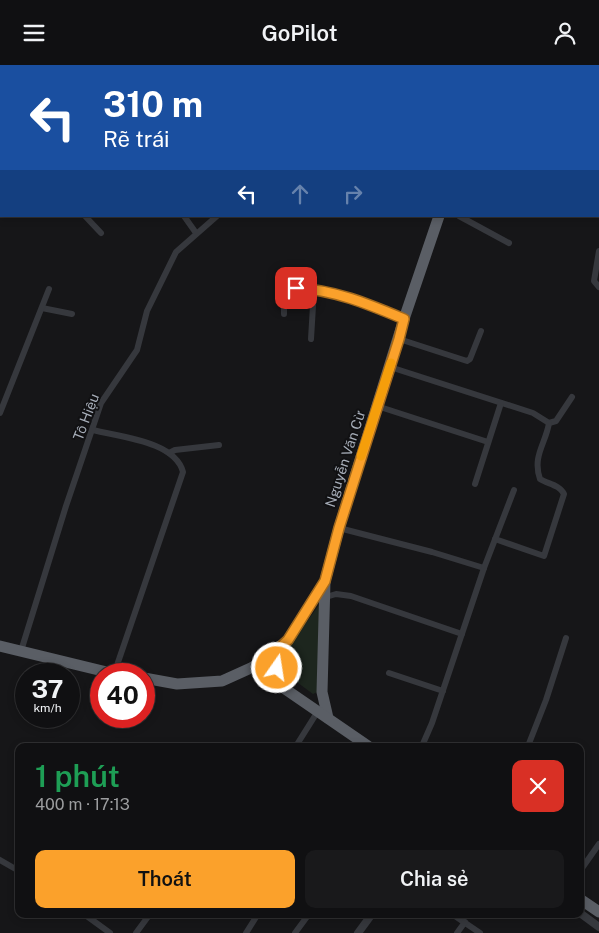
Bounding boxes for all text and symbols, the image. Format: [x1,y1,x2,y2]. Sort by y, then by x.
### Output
icon: menu [20,19,48,47]
icon: person [551,19,579,47]
text: GoPilot [261,20,338,46]
text: 310 m [103,84,203,125]
icon: left [20,85,85,150]
text: Rẽ trái [103,126,170,152]
icon: left [233,180,261,208]
icon: ahead [286,180,314,208]
icon: right [339,180,367,208]
pin [275,267,317,309]
icon: arrive [282,274,310,302]
street label: Tô Hiệu [70,391,102,443]
street label: Nguyễn Văn Cừ [322,408,368,509]
position arrow [250,641,302,693]
speed limit sign: 40 [90,663,155,728]
text: 37 [32,674,63,704]
text: km/h [33,701,62,715]
text: 1 phút [35,758,120,794]
button: close [512,760,564,812]
text: 400 m · 17:13 [35,795,130,814]
button: Thoát [35,850,295,908]
button: Chia sẻ [305,850,564,908]

